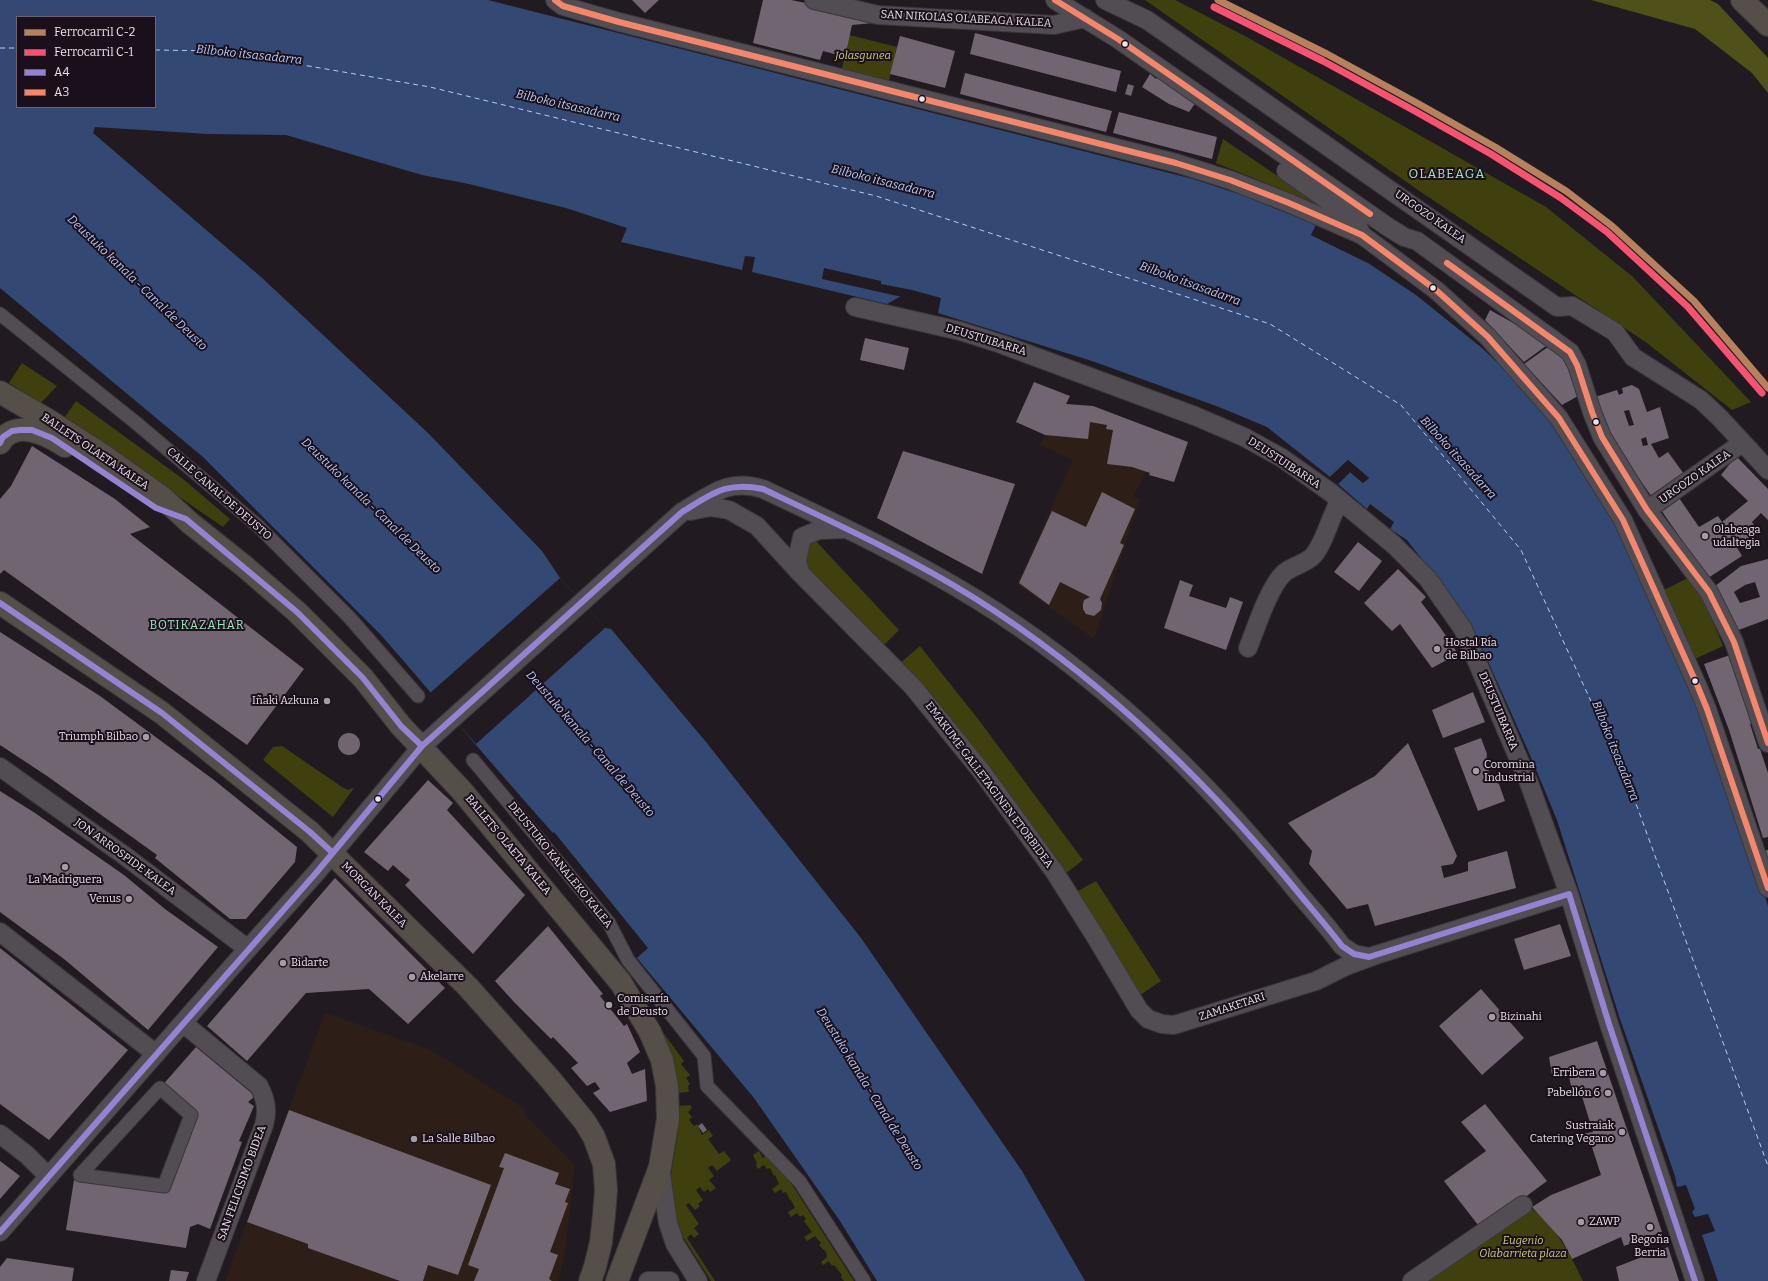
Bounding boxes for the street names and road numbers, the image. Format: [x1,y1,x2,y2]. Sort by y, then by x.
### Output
street label: SAN NIKOLAS OLABEAGA KALEA [880,8,1052,30]
street label: URGOZO KALEA [1392,188,1468,246]
street label: DEUSTUIBARRA [944,321,1028,359]
street label: BALLETS OLAETA KALEA [39,411,151,493]
street label: DEUSTUIBARRA [1245,435,1323,491]
street label: CALLE CANAL DE DEUSTO [164,445,274,543]
street label: URGOZO KALEA [1657,448,1733,506]
street label: DEUSTUIBARRA [1476,670,1520,752]
street label: EMAKUME GALLETAGINEN ETORBIDEA [922,699,1056,871]
street label: BALLETS OLAETA KALEA [462,792,554,898]
street label: DEUSTUKO KANALEKO KALEA [505,799,615,931]
street label: JON ARROSPIDE KALEA [72,816,178,898]
street label: MORGAN KALEA [339,860,409,930]
street label: ZAMAKETARI [1197,990,1267,1024]
street label: SAN FELICISIMO BIDEA [215,1124,269,1242]

